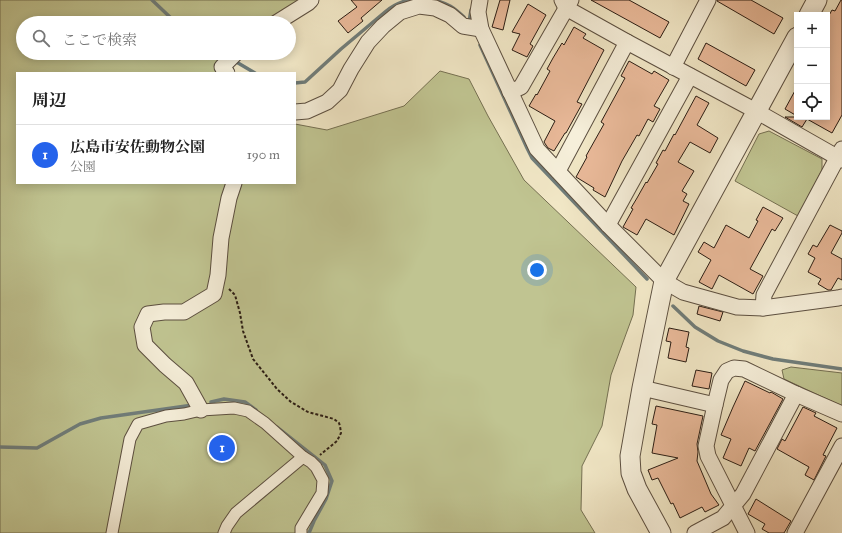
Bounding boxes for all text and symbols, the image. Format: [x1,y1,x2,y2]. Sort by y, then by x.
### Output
map controls [794,12,830,120]
button: + [794,12,830,48]
search box [16,16,296,60]
icon: search [30,27,52,49]
text: ここで検索 [62,31,137,49]
button: − [794,48,830,84]
button: locate [794,84,830,120]
text: 周辺 [32,90,66,111]
text: 広島市安佐動物公園 [70,138,205,156]
text: 1 [42,147,48,163]
text: 190 m [247,147,280,163]
text: 公園 [70,159,96,175]
your location [527,260,547,280]
pin: 1 [209,433,235,463]

